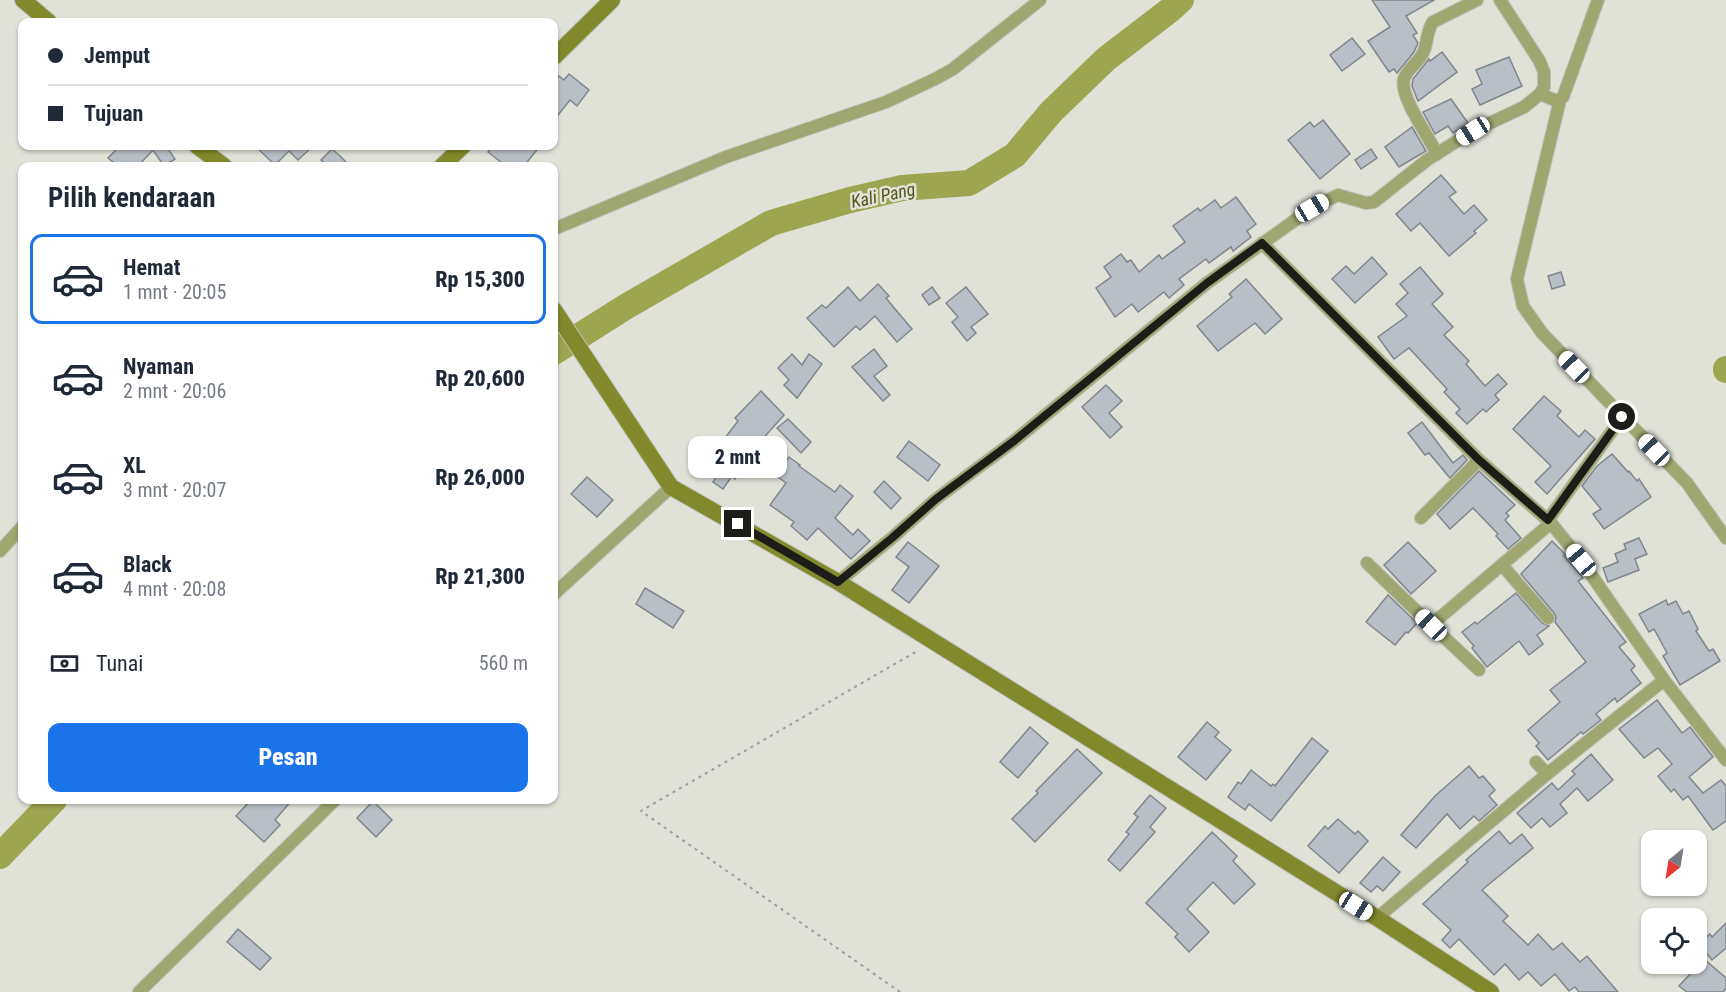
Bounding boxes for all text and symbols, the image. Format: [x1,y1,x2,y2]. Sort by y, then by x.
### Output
text: Jemput [84,43,150,68]
text: Tujuan [84,101,143,126]
car [1453,114,1493,148]
water label: Kali Pang [849,178,917,212]
text: Pilih kendaraan [48,182,216,214]
car [1292,191,1332,225]
icon: car [51,252,105,306]
text: Hemat [123,255,180,280]
text: Rp 15,300 [435,267,525,292]
text: 1 mnt · 20:05 [123,280,226,304]
car [1555,348,1593,386]
icon: car [51,351,105,405]
text: Nyaman [123,354,194,379]
text: Rp 20,600 [435,366,525,391]
text: 2 mnt · 20:06 [123,379,226,403]
route start [1608,403,1635,430]
car [1635,431,1673,469]
callout: 2 mnt [688,437,788,479]
text: 2 mnt [715,445,760,469]
icon: car [51,450,105,504]
text: XL [123,453,146,478]
text: Rp 26,000 [435,465,525,490]
text: 3 mnt · 20:07 [123,478,226,502]
route end [724,510,751,537]
car [1563,540,1599,580]
icon: car [51,549,105,603]
text: Black [123,552,172,577]
text: Rp 21,300 [435,564,525,589]
text: 4 mnt · 20:08 [123,577,226,601]
car [1412,606,1450,644]
icon: cash [48,647,81,680]
text: Tunai [96,651,143,676]
text: 560 m [479,651,528,675]
button: Pesan [48,723,528,792]
north arrow [1641,830,1707,896]
map controls [1641,830,1707,974]
car [1336,889,1376,923]
button: locate [1641,908,1707,974]

